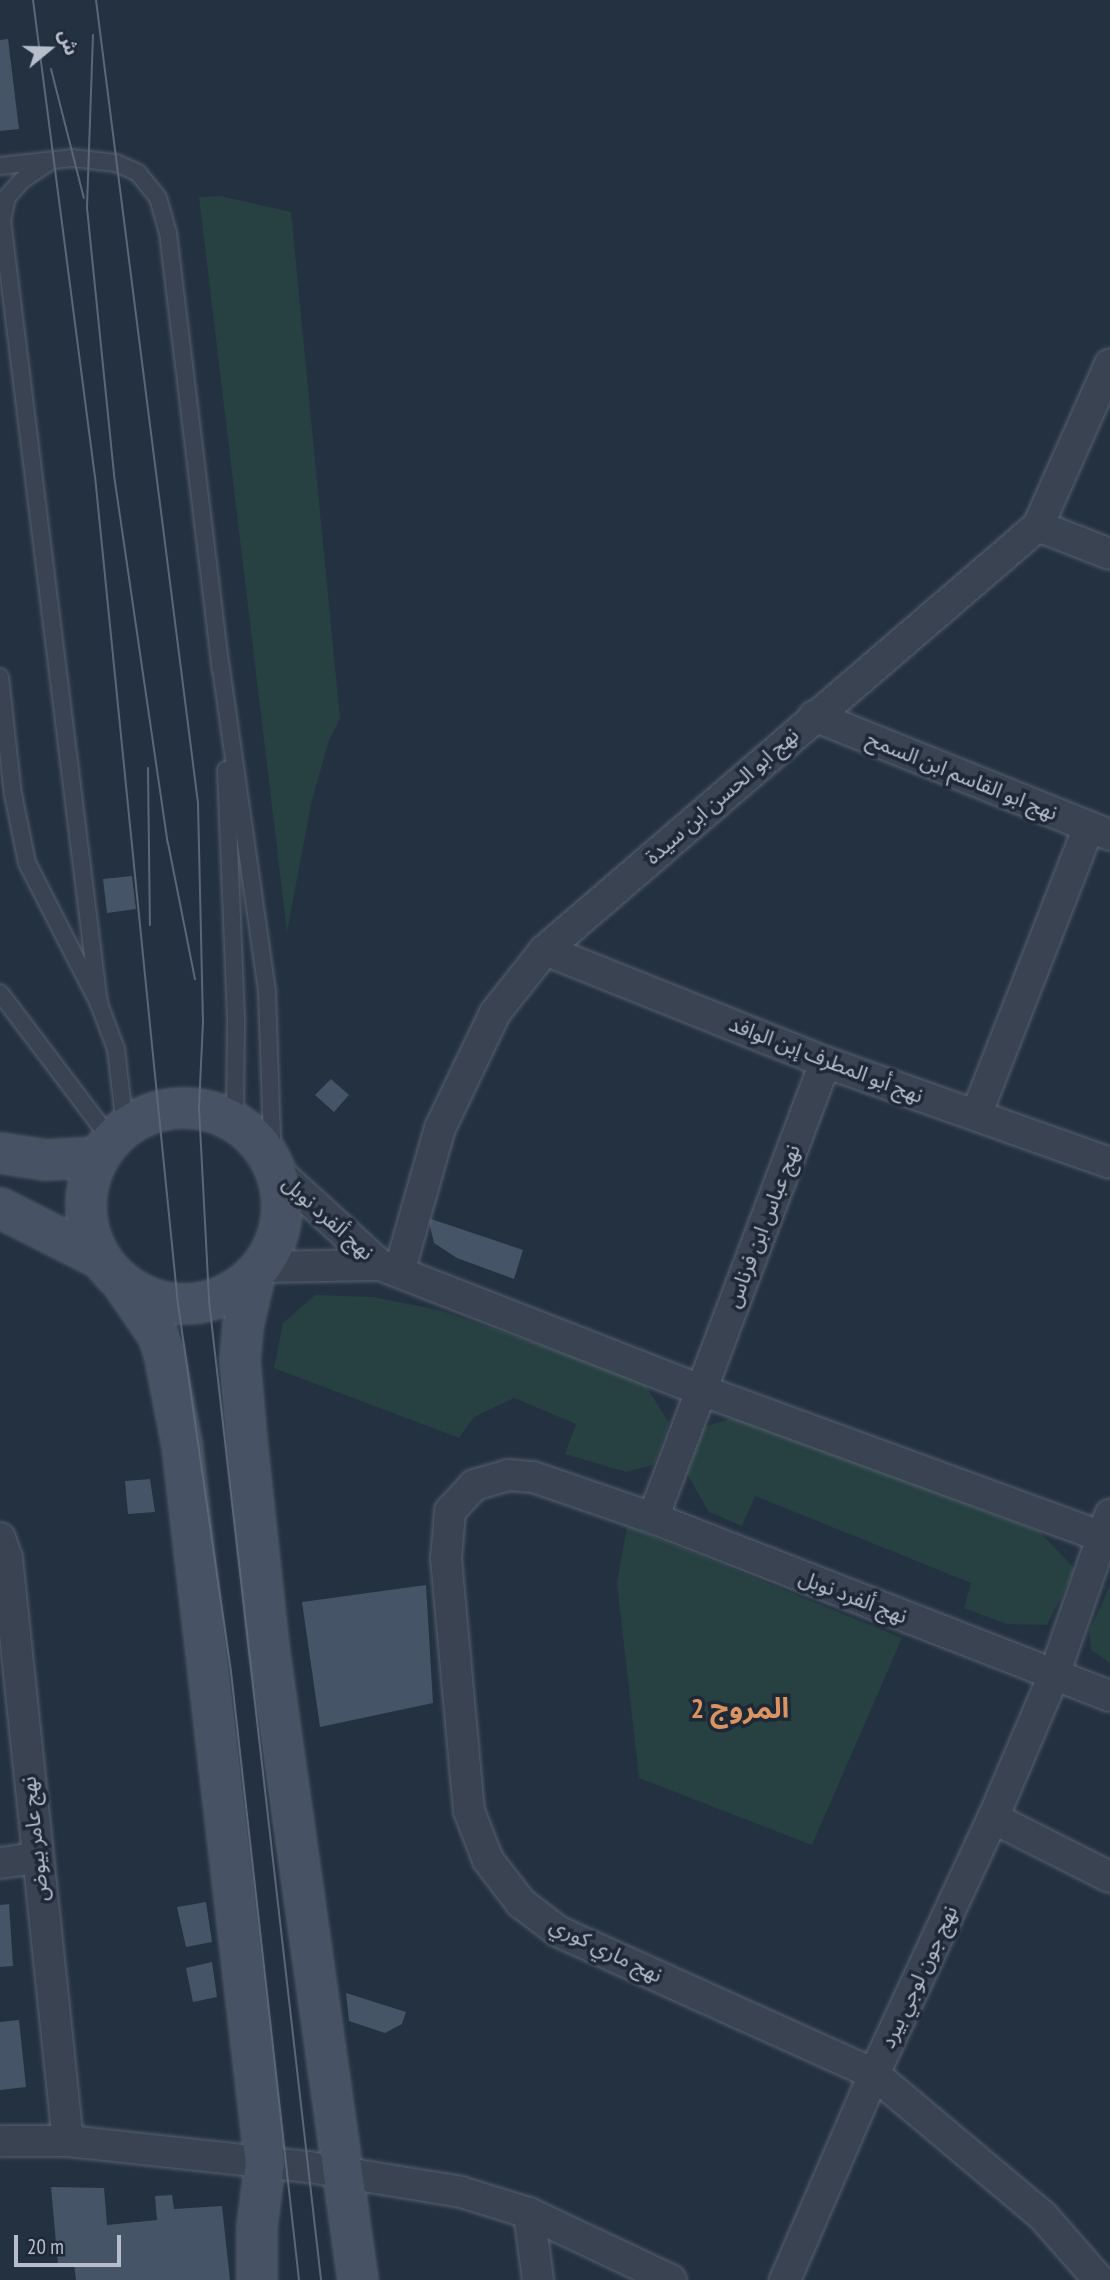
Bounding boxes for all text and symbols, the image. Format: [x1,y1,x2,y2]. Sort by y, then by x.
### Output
north arrow [14,14,84,84]
text: ش [53,26,84,58]
street label: نهج ابو الحسن ابن سيدة [640,722,804,870]
street label: نهج ابو القاسم ابن السمح [863,726,1061,826]
street label: نهج أبو المطرف إبن الوافد [725,1011,927,1109]
street label: نهج عباس ابن فرناس [720,1141,806,1311]
street label: نهج ألفرد نوبل [277,1171,379,1265]
street label: نهج ألفرد نوبل [795,1565,911,1629]
district label: المروج 2 [691,1691,789,1725]
street label: نهج عامر بيوض [16,1775,54,1903]
street label: نهج جون لوجي بيرد [875,1902,963,2052]
street label: نهج ماري كوري [546,1912,666,1988]
scale bar [18,2220,124,2264]
text: 20 m [27,2233,64,2260]

